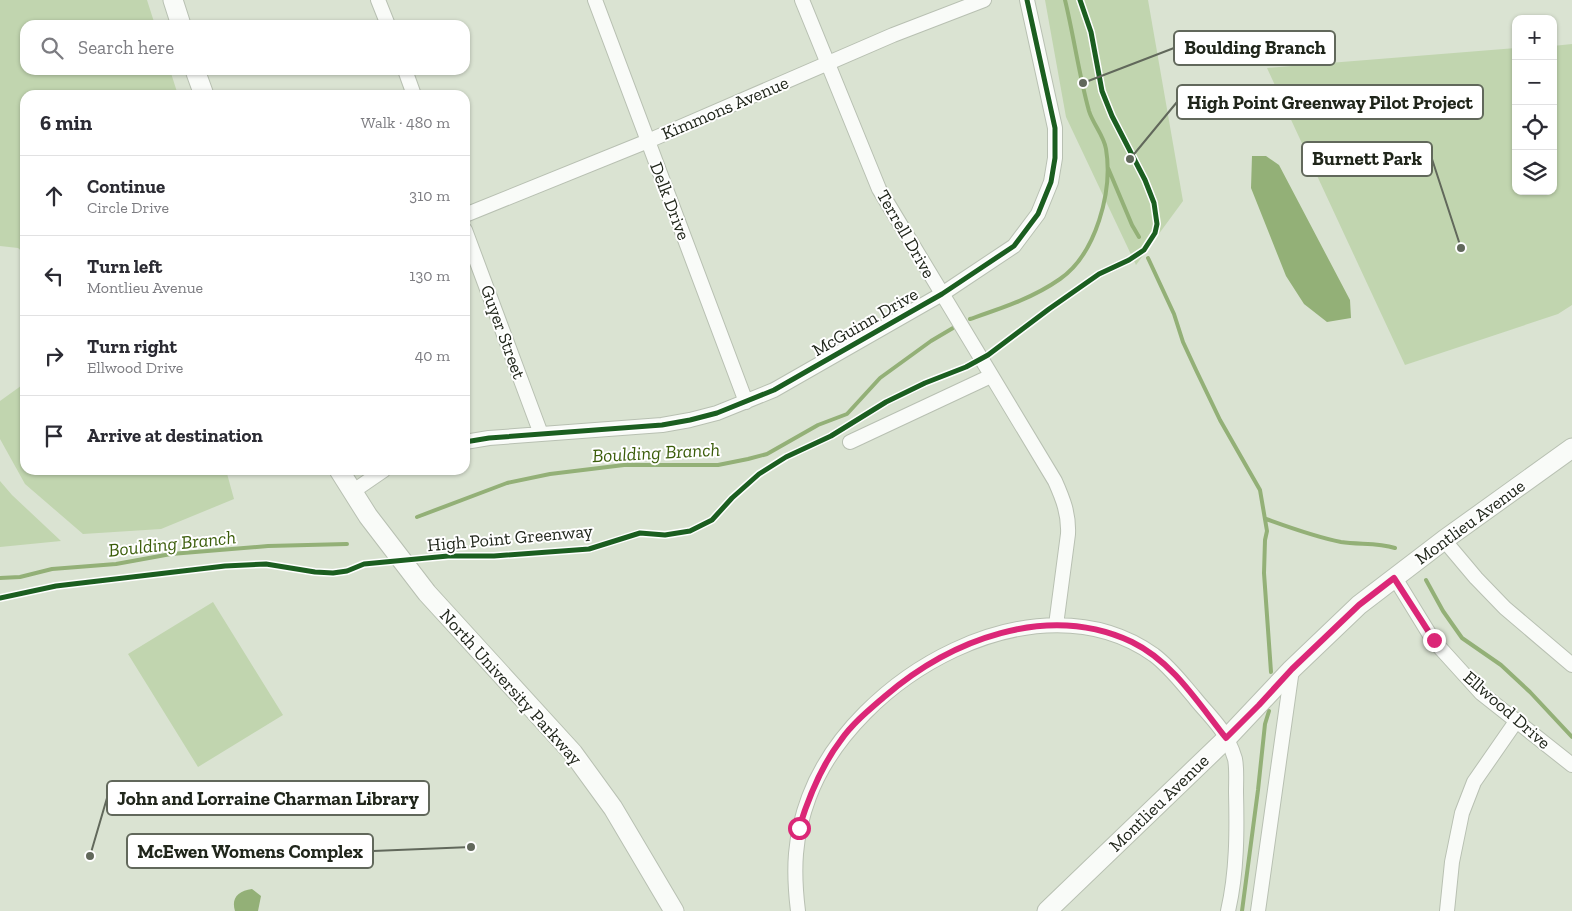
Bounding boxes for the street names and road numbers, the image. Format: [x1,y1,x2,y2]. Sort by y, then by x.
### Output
street label: Kimmons Avenue [658,71,792,145]
street label: Delk Drive [645,159,695,243]
street label: Terrell Drive [872,186,940,282]
street label: Guyer Street [476,282,530,382]
street label: McGuinn Drive [808,283,922,361]
street label: Montlieu Avenue [1411,475,1529,569]
street label: High Point Greenway [426,520,594,556]
street label: North University Parkway [435,604,587,770]
street label: Ellwood Drive [1459,666,1555,754]
street label: Montlieu Avenue [1104,750,1214,856]

